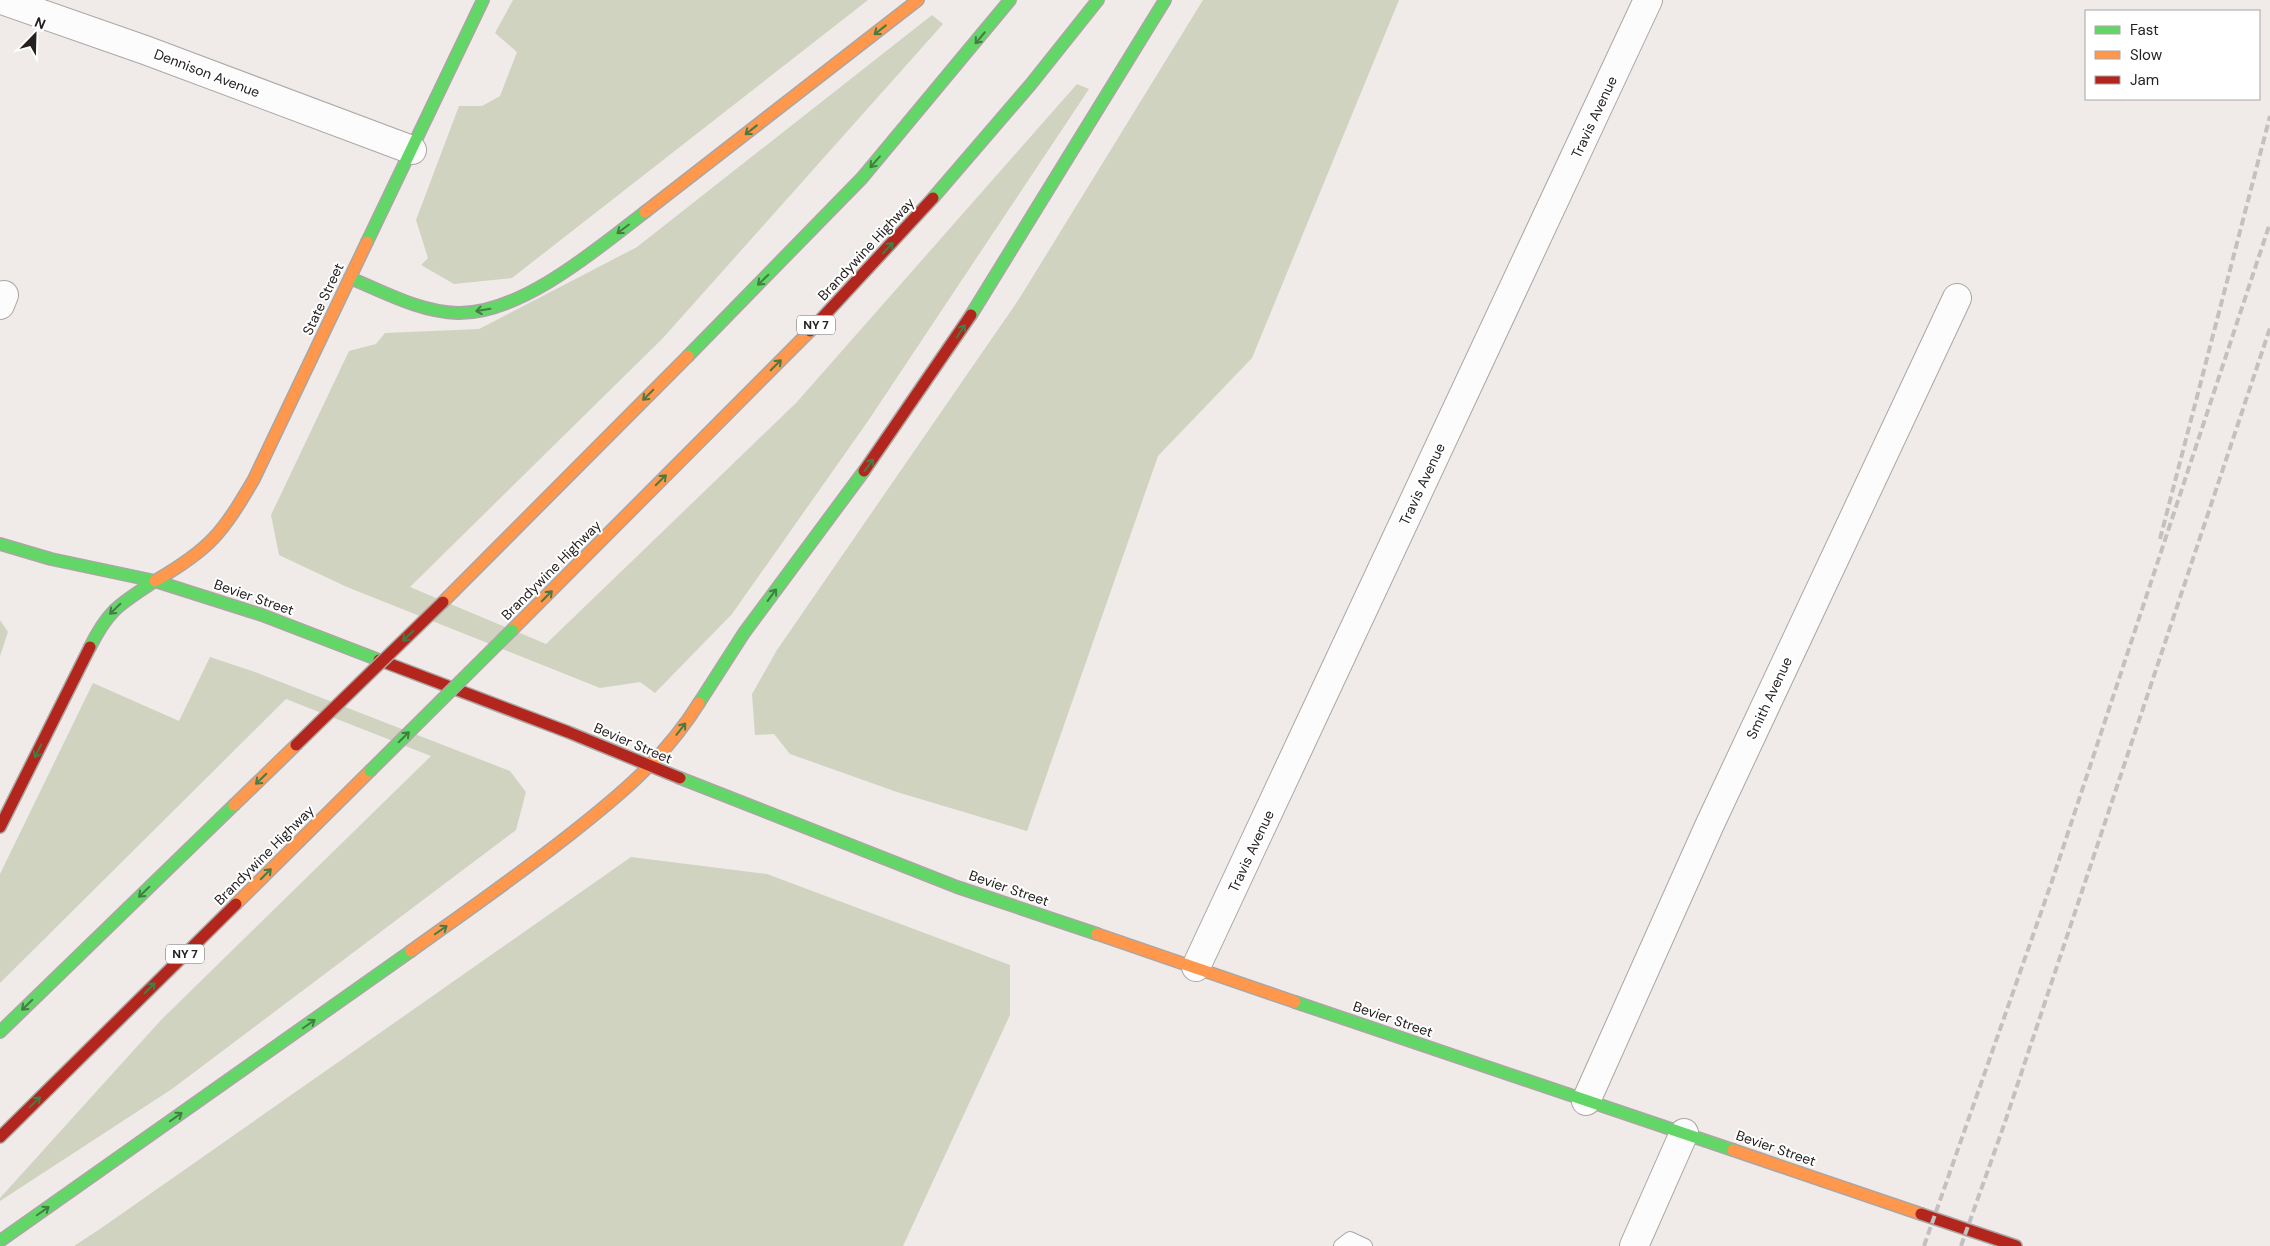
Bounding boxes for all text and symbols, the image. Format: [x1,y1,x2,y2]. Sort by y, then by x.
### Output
north arrow [10,10,60,60]
legend [2085,10,2260,100]
text: N [32,13,48,33]
text: Fast [2130,20,2159,40]
one-way arrow [873,25,887,35]
one-way arrow [975,32,986,45]
street label: Dennison Avenue [152,45,262,101]
text: Slow [2130,45,2163,65]
text: Jam [2130,70,2159,90]
street label: Travis Avenue [1567,73,1621,161]
one-way arrow [745,124,758,135]
one-way arrow [870,156,881,169]
street label: Brandywine Highway [814,194,918,304]
one-way arrow [616,224,630,234]
one-way arrow [882,242,894,254]
street label: State Street [298,260,348,338]
one-way arrow [757,274,770,286]
one-way arrow [476,305,492,315]
road number: NY 7 [797,316,835,334]
one-way arrow [956,324,966,338]
one-way arrow [770,359,782,371]
one-way arrow [642,389,655,401]
street label: Travis Avenue [1395,440,1449,528]
one-way arrow [864,458,874,472]
one-way arrow [655,474,667,487]
street label: Brandywine Highway [497,516,605,624]
street label: Bevier Street [212,575,296,619]
one-way arrow [766,589,777,602]
one-way arrow [540,590,552,602]
one-way arrow [109,603,121,615]
one-way arrow [403,629,415,641]
street label: Smith Avenue [1742,654,1796,742]
street label: Bevier Street [591,718,675,768]
one-way arrow [675,723,686,736]
one-way arrow [398,731,410,743]
one-way arrow [33,743,42,758]
one-way arrow [254,773,267,785]
street label: Brandywine Highway [210,801,318,909]
street label: Travis Avenue [1224,807,1278,895]
street label: Bevier Street [967,866,1051,910]
one-way arrow [260,868,272,880]
one-way arrow [138,886,150,898]
one-way arrow [434,925,448,935]
road number: NY 7 [166,944,204,964]
one-way arrow [144,982,156,994]
street label: Bevier Street [1351,997,1435,1041]
one-way arrow [21,999,34,1011]
one-way arrow [301,1019,315,1029]
one-way arrow [28,1097,40,1109]
one-way arrow [169,1112,183,1122]
street label: Bevier Street [1734,1126,1818,1170]
one-way arrow [36,1206,50,1216]

